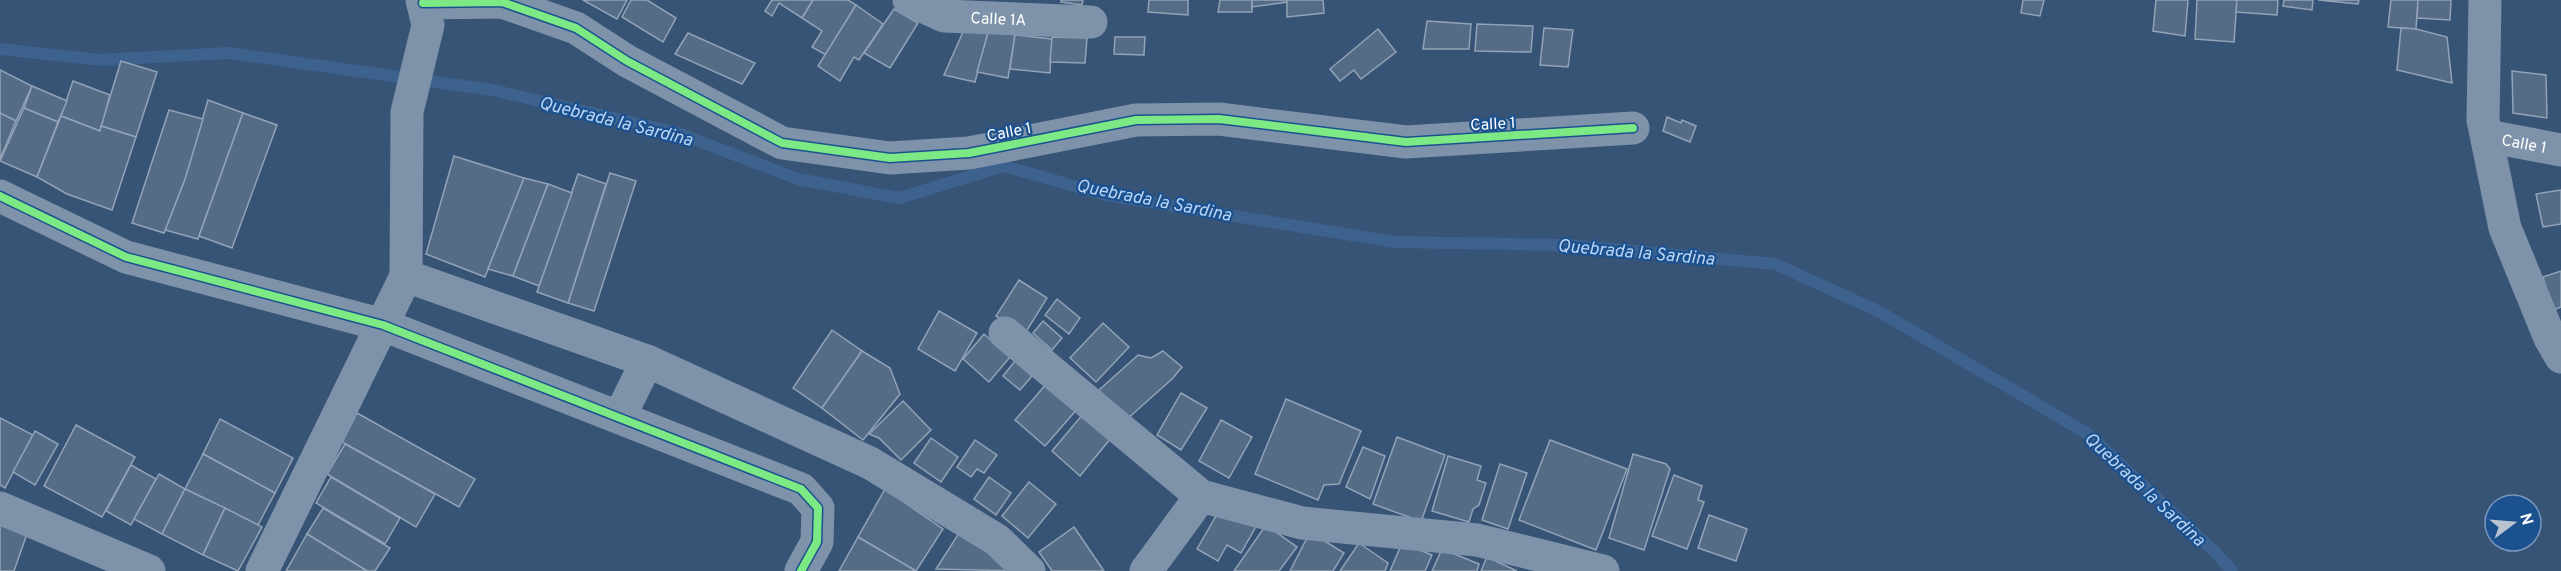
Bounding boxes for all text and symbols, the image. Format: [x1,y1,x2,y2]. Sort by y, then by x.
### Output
street label: Calle 1A [970,9,1027,31]
water label: Quebrada la Sardina [536,92,696,153]
street label: Calle 1 [1470,114,1516,136]
street label: Calle 1 [985,119,1034,147]
street label: Calle 1 [2500,131,2548,159]
water label: Quebrada la Sardina [1074,175,1234,228]
water label: Quebrada la Sardina [1556,235,1716,272]
water label: Quebrada la Sardina [2079,428,2210,553]
north arrow [2483,493,2543,553]
text: N [2514,511,2537,528]

